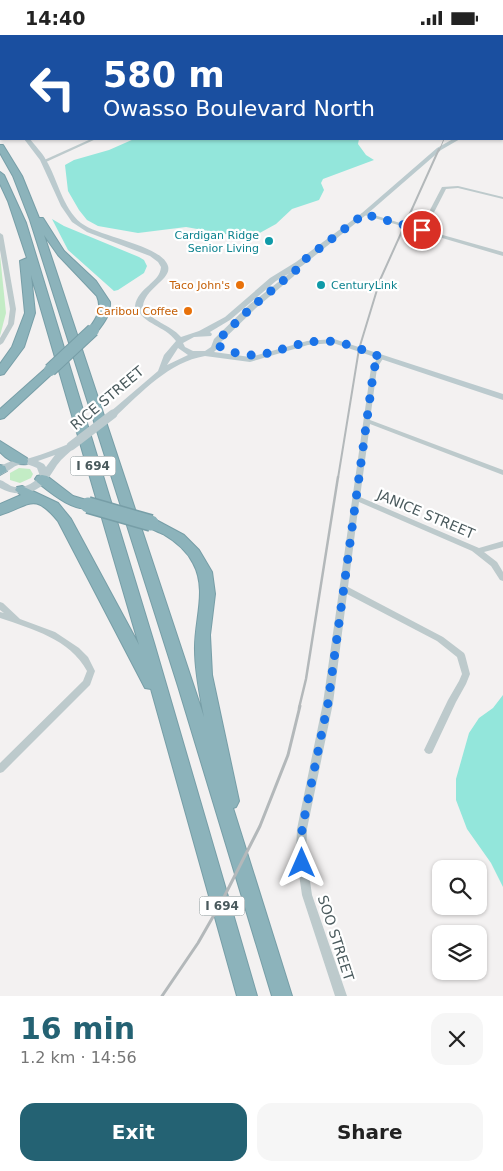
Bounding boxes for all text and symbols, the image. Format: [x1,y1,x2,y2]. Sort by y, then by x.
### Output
text: 14:40 [25,7,85,29]
icon: left [20,55,85,120]
text: 580 m [103,55,225,95]
text: Owasso Boulevard North [103,96,375,121]
pin [401,209,443,251]
icon: arrive [408,216,436,244]
place label: Cardigan Ridge Senior Living [175,229,259,255]
marker: Cardigan Ridge Senior Living [263,235,275,247]
place label: Taco John's [168,279,230,292]
marker: Taco John's [234,279,246,291]
marker: CenturyLink [315,279,327,291]
place label: CenturyLink [331,279,398,292]
place label: Caribou Coffee [96,305,178,318]
marker: Caribou Coffee [182,305,194,317]
street label: RICE STREET [67,363,147,433]
road number: I 694 [70,457,116,476]
street label: JANICE STREET [374,486,478,542]
position arrow [275,836,327,888]
map controls [432,860,487,980]
button: search [432,860,487,915]
street label: SOO STREET [315,893,357,983]
road number: I 694 [200,896,244,915]
button: layers [432,925,487,980]
text: 16 min [20,1011,135,1046]
button: close [431,1013,483,1065]
text: 1.2 km · 14:56 [20,1048,137,1067]
button: Exit [20,1103,247,1161]
button: Share [257,1103,483,1161]

